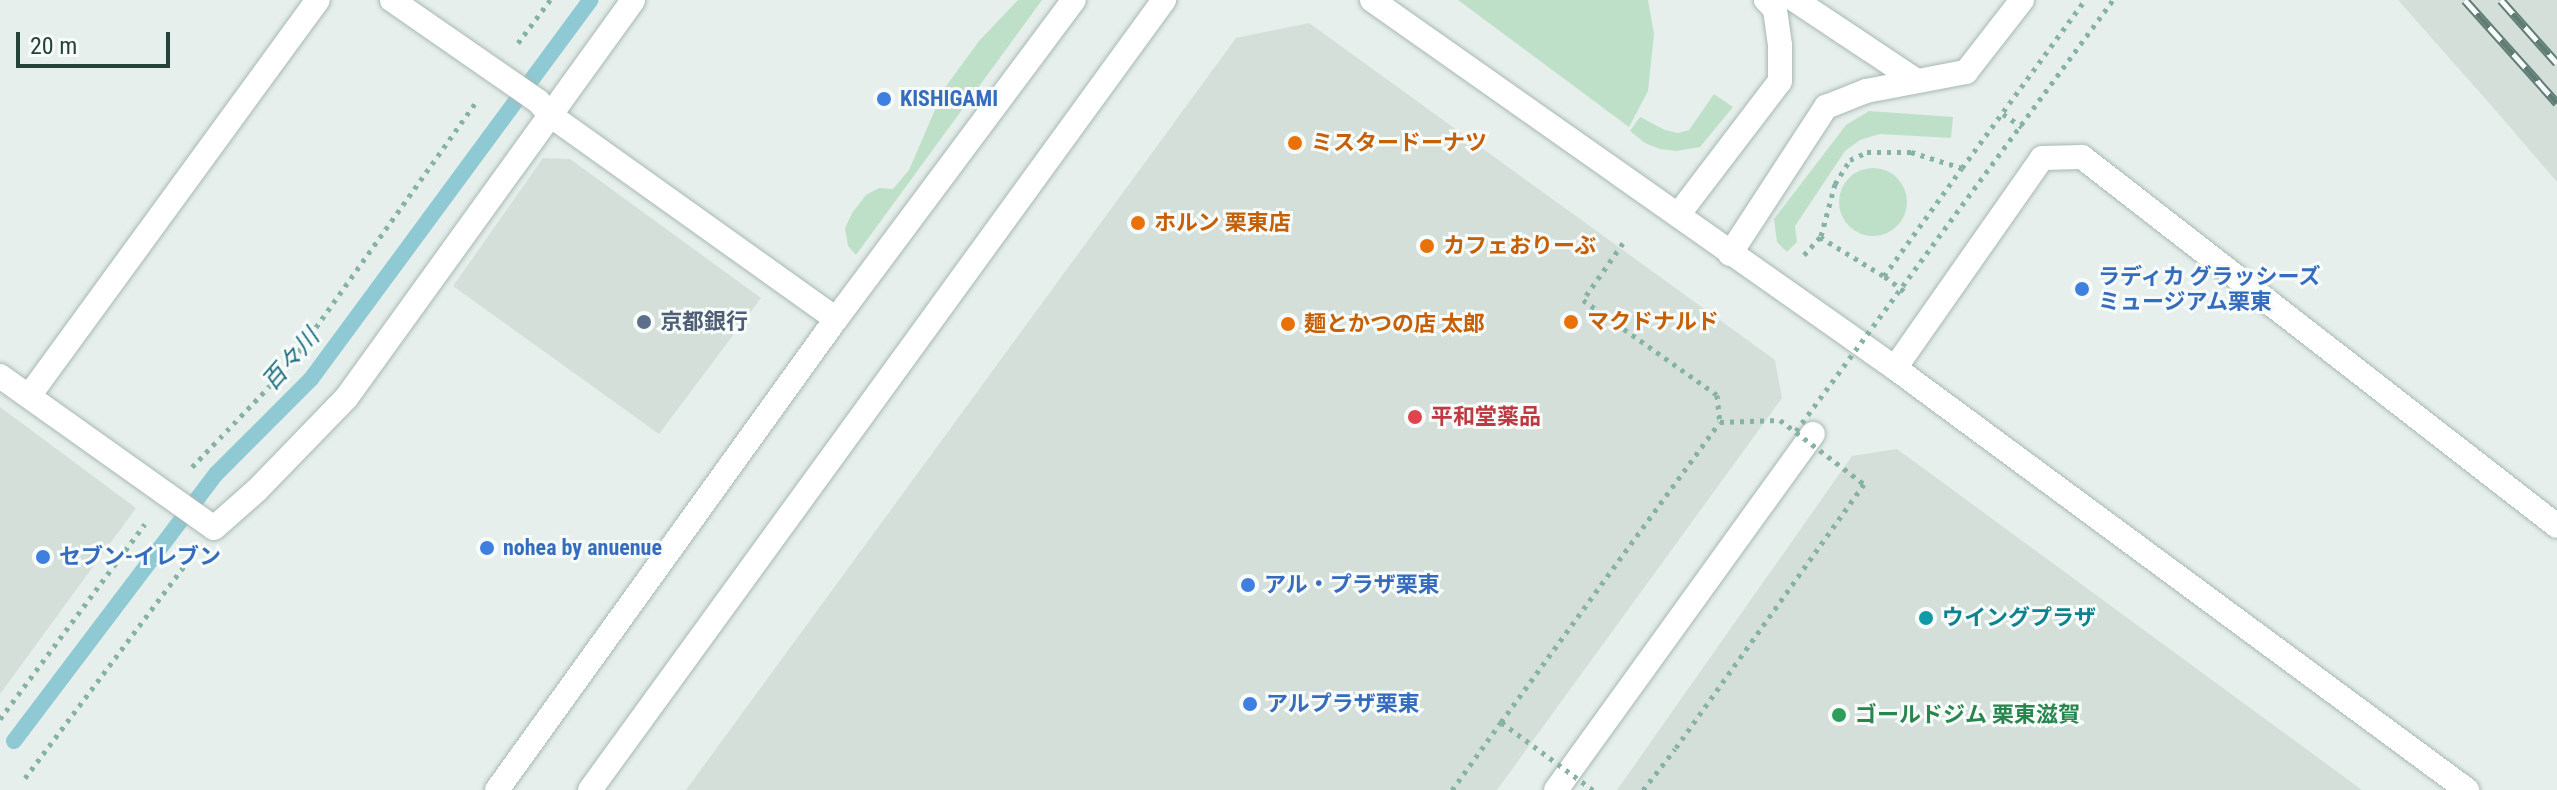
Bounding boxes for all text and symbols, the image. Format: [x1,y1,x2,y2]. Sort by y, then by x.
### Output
scale bar [20,16,174,66]
text: 20 m [30,32,77,60]
place label: KISHIGAMI [900,86,998,112]
marker: KISHIGAMI [875,90,893,108]
place label: ミスタードーナツ [1311,130,1487,156]
marker: ミスタードーナツ [1286,134,1304,152]
place label: ホルン 栗東店 [1154,210,1291,236]
marker: ホルン 栗東店 [1129,214,1147,232]
place label: カフェおりーぶ [1443,233,1597,259]
marker: カフェおりーぶ [1418,237,1436,255]
place label: ラディカ グラッシーズ ミュージアム栗東 [2098,263,2323,314]
marker: ラディカ グラッシーズ ミュージアム栗東 [2073,280,2091,298]
place label: 京都銀行 [660,309,748,335]
place label: マクドナルド [1587,309,1719,335]
place label: 麺とかつの店 太郎 [1304,311,1485,337]
marker: 京都銀行 [635,313,653,331]
marker: マクドナルド [1562,313,1580,331]
marker: 麺とかつの店 太郎 [1279,315,1297,333]
water label: 百々川 [257,323,325,397]
place label: 平和堂薬品 [1431,404,1541,430]
marker: 平和堂薬品 [1406,408,1424,426]
place label: nohea by anuenue [503,535,662,561]
marker: nohea by anuenue [478,539,496,557]
place label: セブン-イレブン [59,544,221,570]
marker: セブン-イレブン [34,548,52,566]
place label: アル・プラザ栗東 [1264,572,1440,598]
marker: アル・プラザ栗東 [1239,576,1257,594]
place label: ウイングプラザ [1942,605,2096,631]
marker: ウイングプラザ [1917,609,1935,627]
place label: アルプラザ栗東 [1266,691,1420,717]
marker: アルプラザ栗東 [1241,695,1259,713]
place label: ゴールドジム 栗東滋賀 [1855,702,2080,728]
marker: ゴールドジム 栗東滋賀 [1830,706,1848,724]

